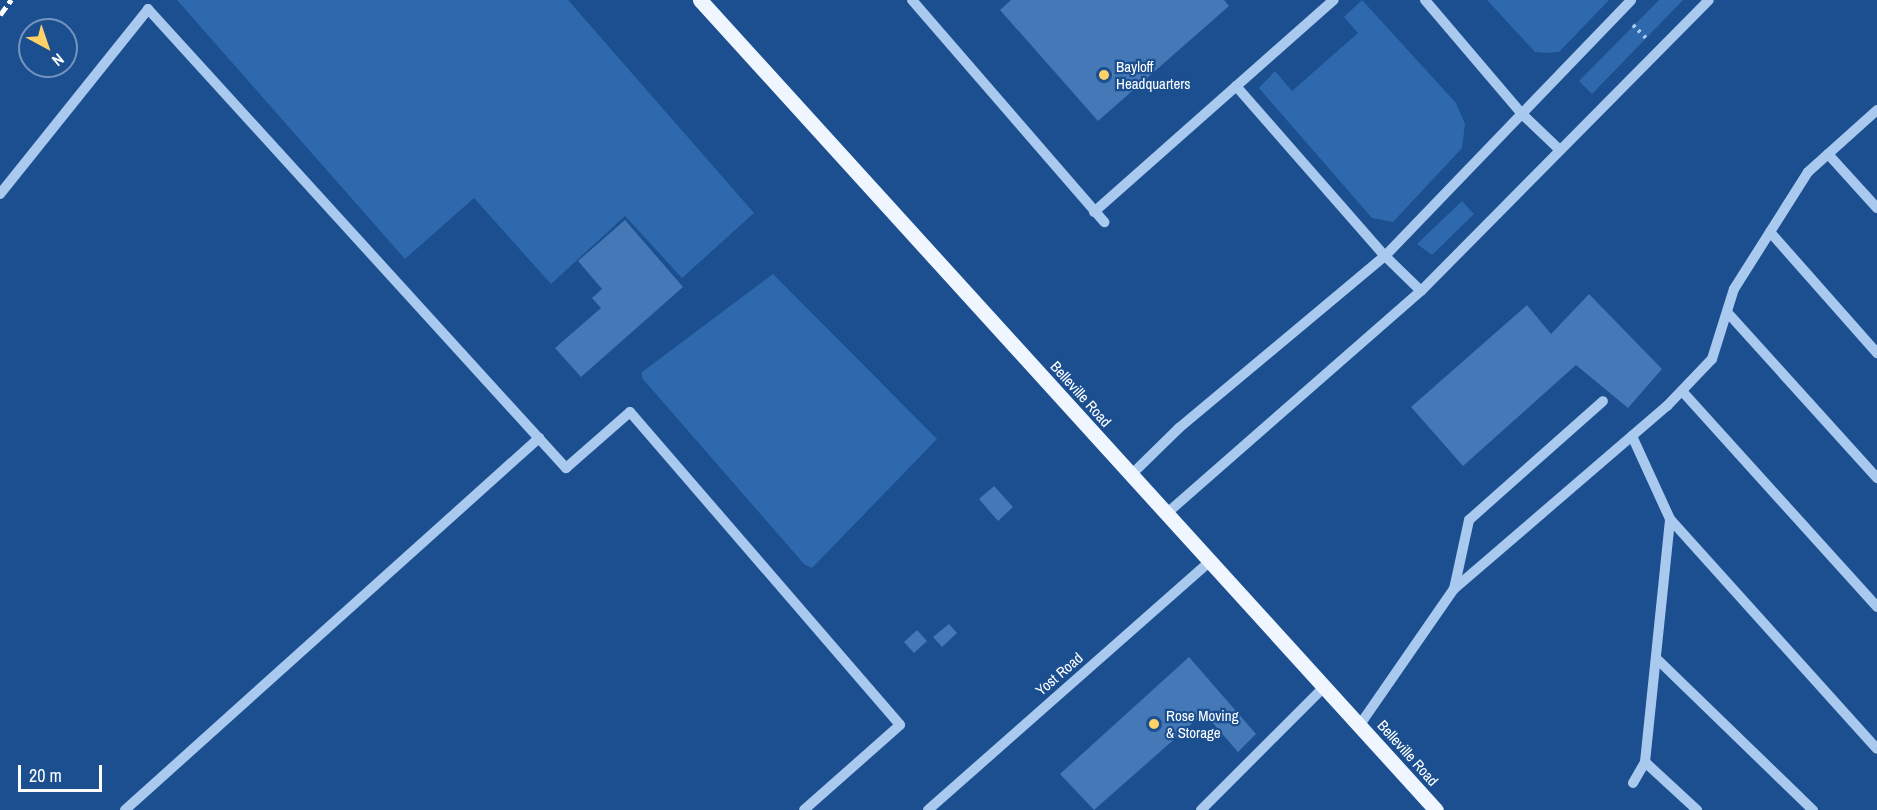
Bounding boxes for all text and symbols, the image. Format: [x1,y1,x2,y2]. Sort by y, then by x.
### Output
north arrow [18,18,78,78]
text: N [48,49,69,72]
place label: Bayloff Headquarters [1116,57,1191,92]
marker: Bayloff Headquarters [1097,68,1111,82]
street label: Belleville Road [1047,357,1115,431]
street label: Yost Road [1032,649,1086,699]
place label: Rose Moving & Storage [1166,706,1238,741]
street label: Belleville Road [1374,716,1442,790]
marker: Rose Moving & Storage [1147,717,1161,731]
scale bar [21,753,105,791]
text: 20 m [29,763,62,788]

